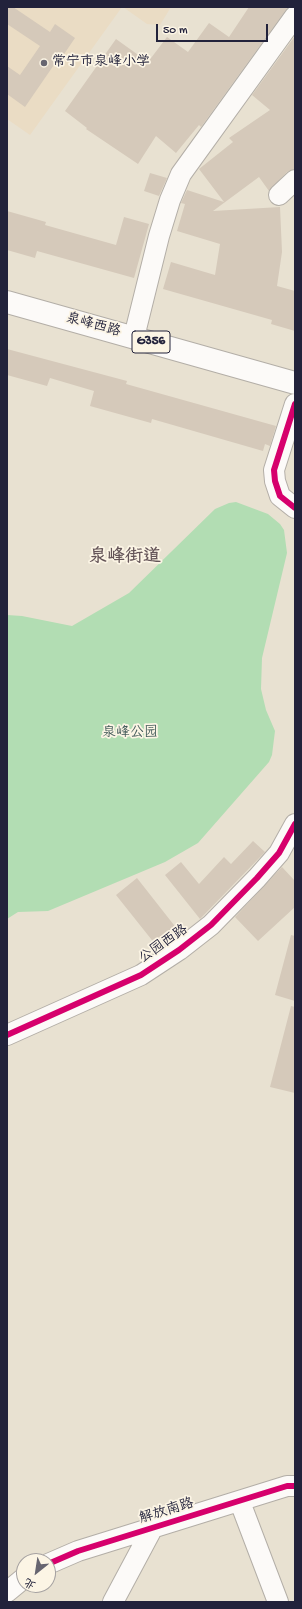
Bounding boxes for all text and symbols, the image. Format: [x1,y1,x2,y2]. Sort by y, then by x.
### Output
scale bar [158,16,270,42]
text: 50 m [163,24,188,38]
place label: 常宁市泉峰小学 [52,55,150,71]
marker: 常宁市泉峰小学 [39,58,49,68]
street label: 泉峰西路 [64,311,122,341]
road number: G356 [132,331,170,353]
district label: 泉峰街道 [89,547,161,569]
park label: 泉峰公园 [102,726,158,742]
street label: 公园西路 [136,922,192,968]
street label: 解放南路 [138,1496,196,1528]
north arrow [16,1553,56,1593]
text: 北 [23,1575,38,1590]

